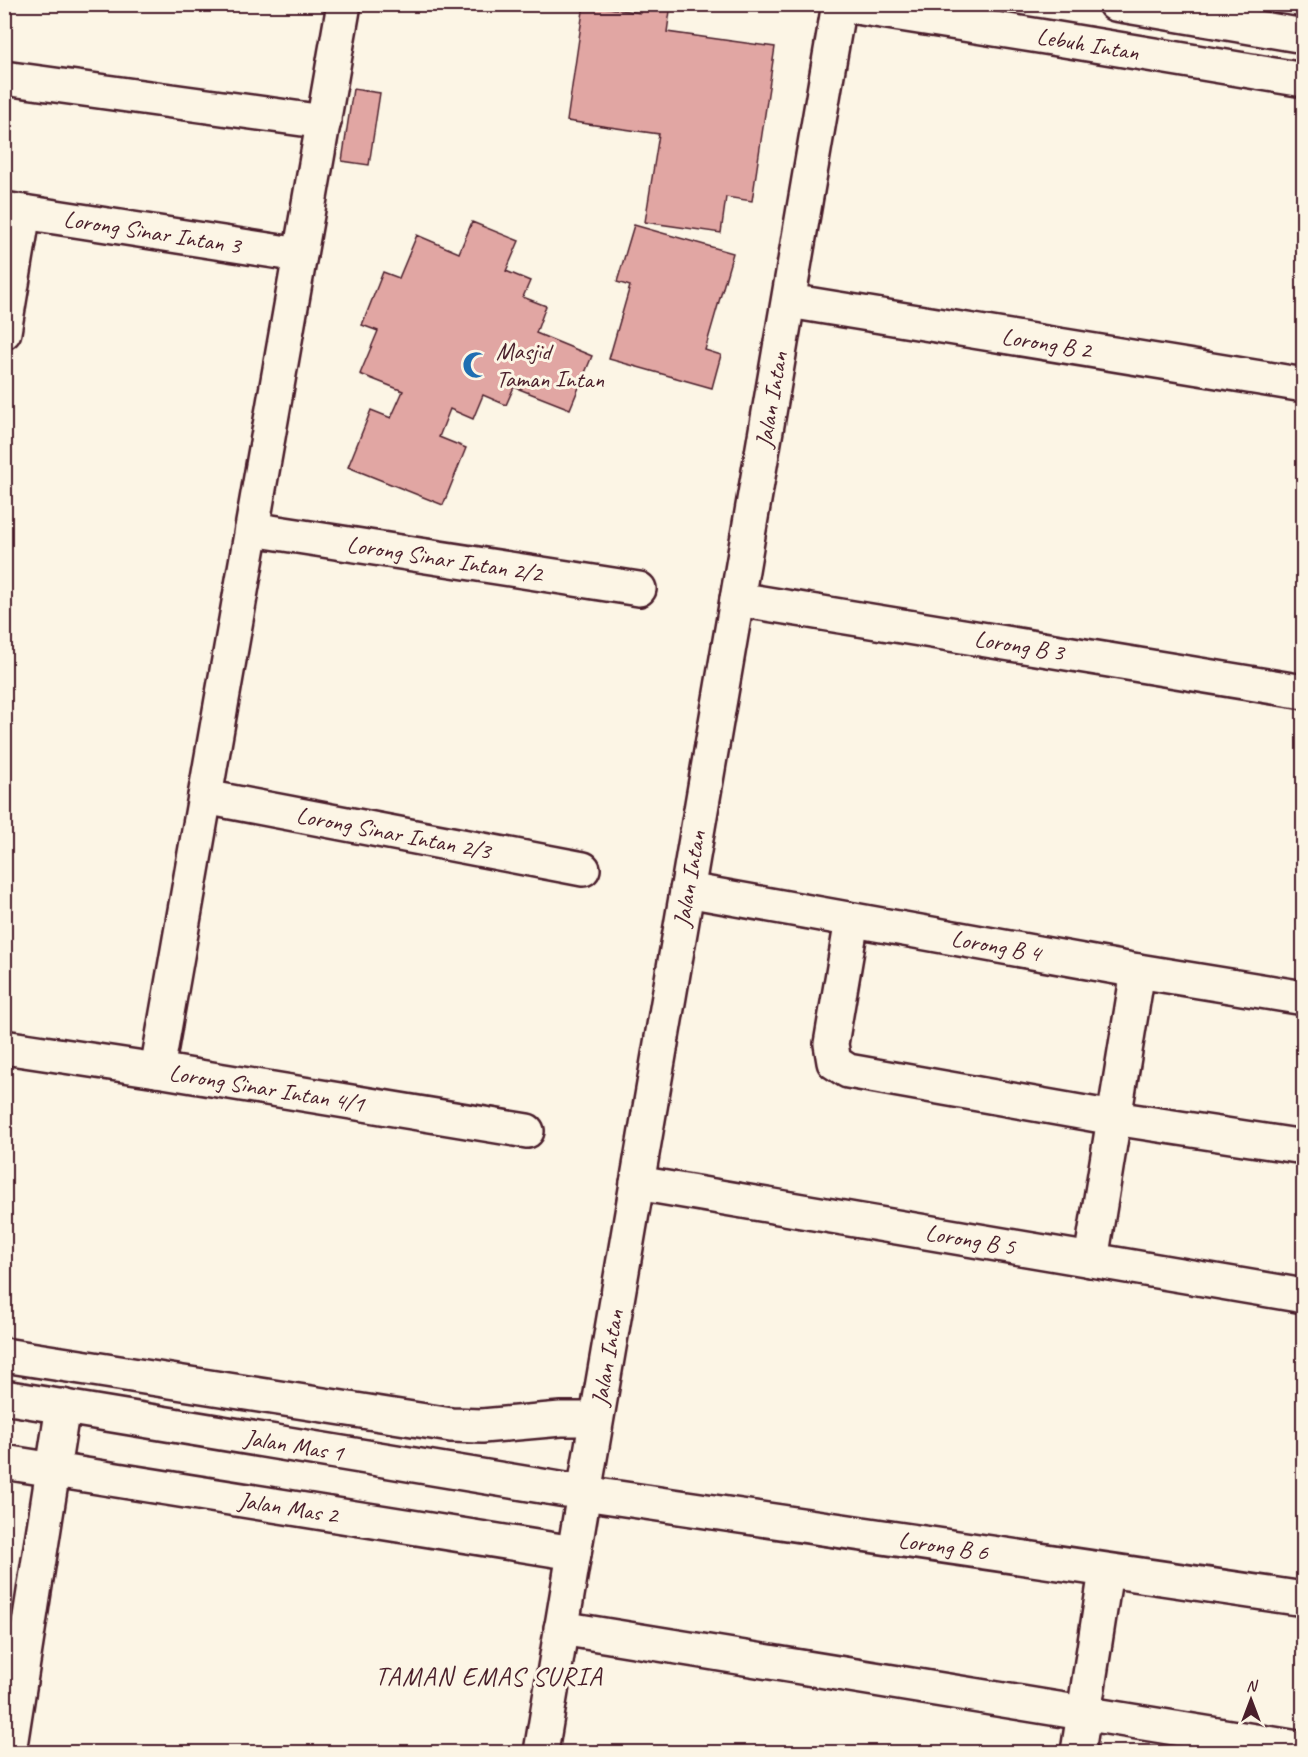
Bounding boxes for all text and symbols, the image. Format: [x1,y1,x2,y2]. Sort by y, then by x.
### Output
street label: Lebuh Intan [1035,21,1141,67]
street label: Lorong Sinar Intan 3 [62,204,245,261]
street label: Lorong B 2 [1000,321,1096,365]
place label: Masjid Taman Intan [496,336,604,394]
street label: Jalan Intan [748,349,794,451]
mosque icon: Masjid Taman Intan [461,350,491,380]
street label: Lorong Sinar Intan 2/2 [345,529,547,589]
street label: Lorong B 3 [972,623,1068,668]
street label: Lorong Sinar Intan 2/3 [294,800,495,867]
street label: Jalan Intan [666,828,712,930]
street label: Lorong B 4 [949,923,1045,969]
street label: Lorong Sinar Intan 4/1 [167,1057,368,1119]
street label: Lorong B 5 [923,1217,1018,1262]
street label: Jalan Intan [584,1307,630,1409]
street label: Jalan Mas 1 [241,1422,347,1468]
street label: Jalan Mas 2 [236,1485,342,1530]
street label: Lorong B 6 [896,1524,991,1567]
district label: TAMAN EMAS SURIA [375,1660,603,1693]
north arrow [1221,1670,1281,1730]
text: N [1246,1676,1259,1696]

